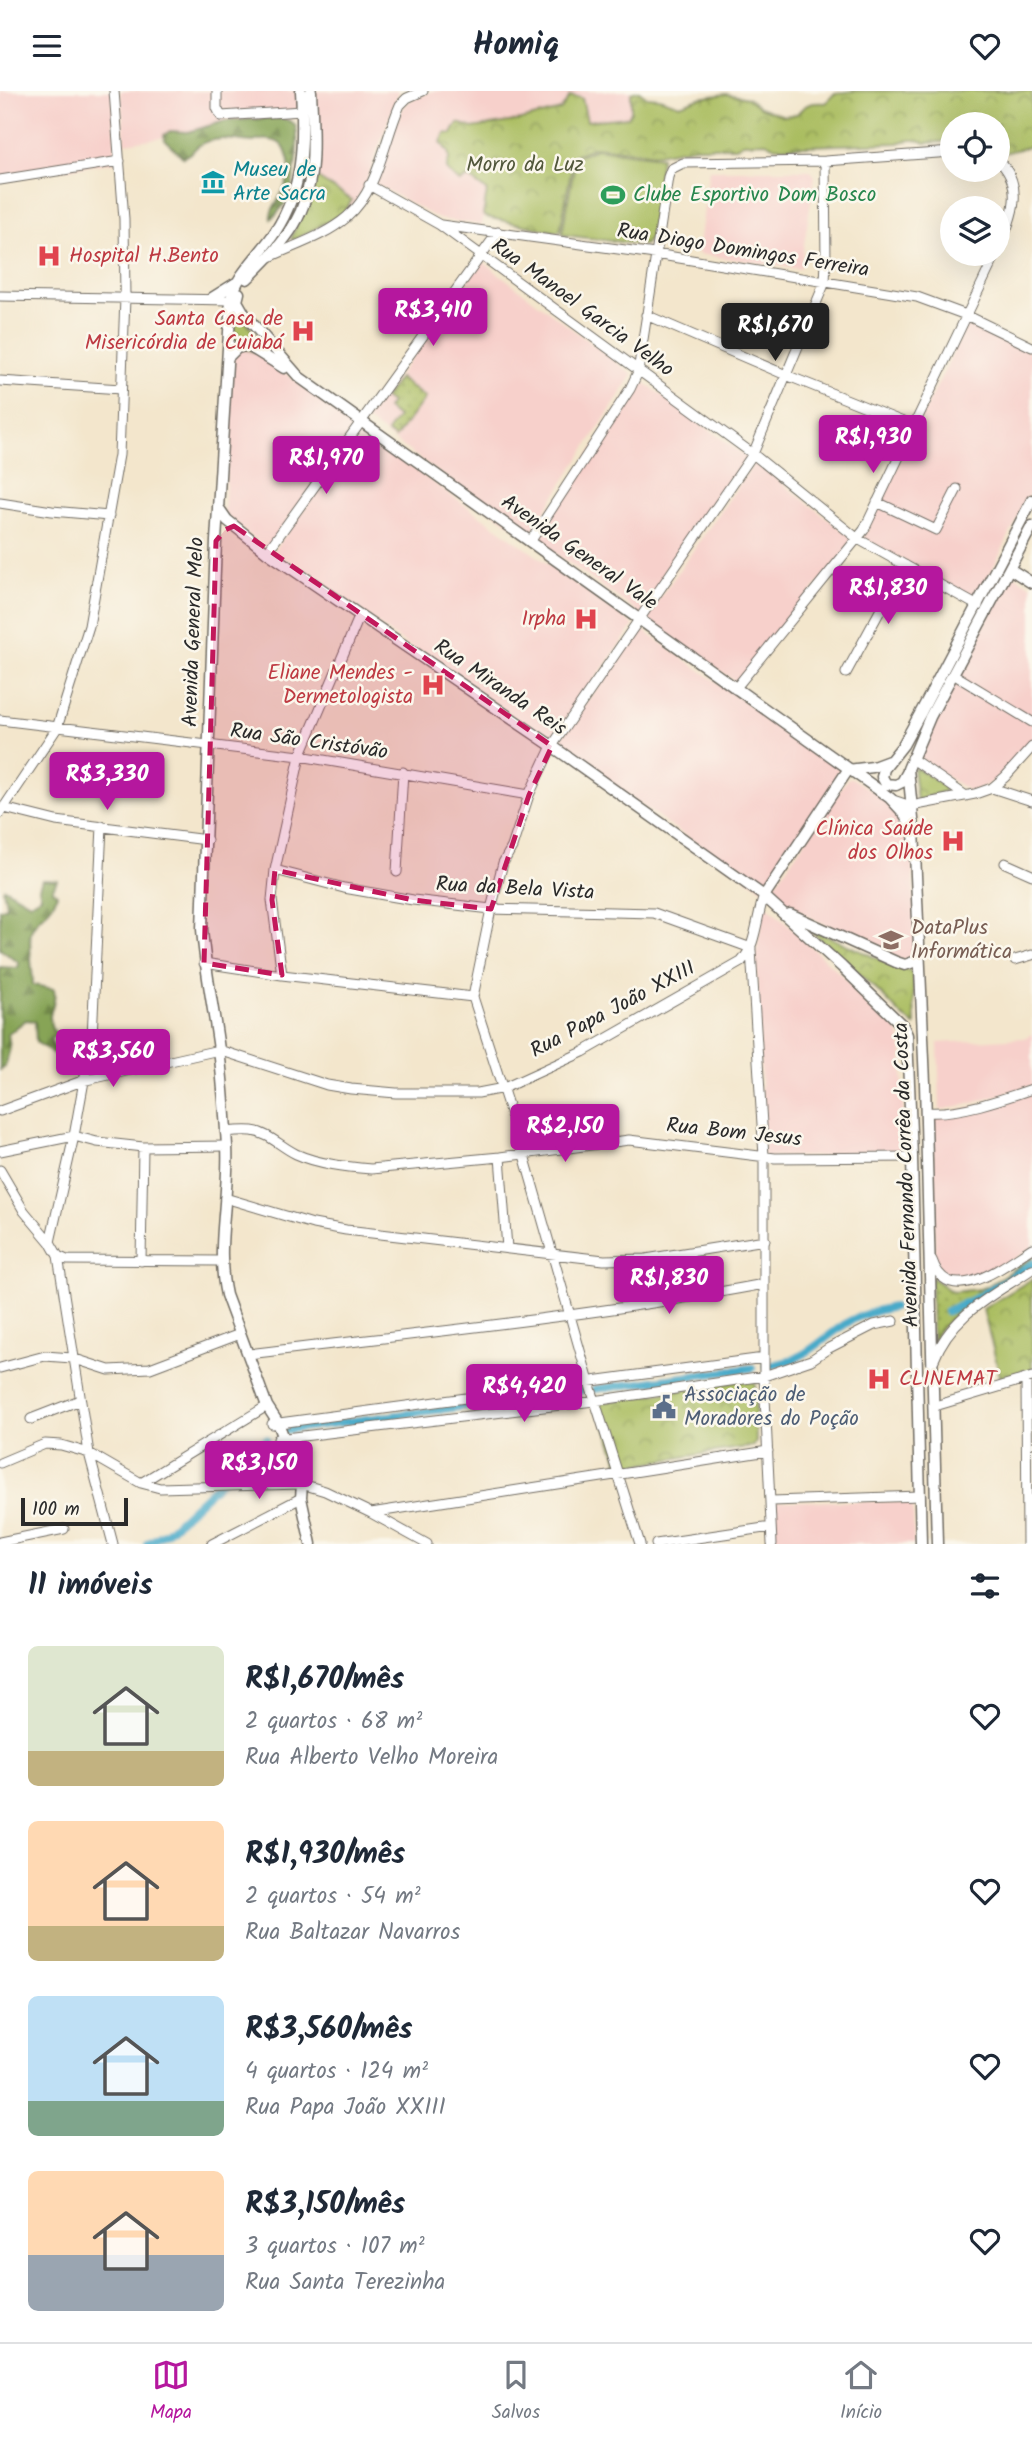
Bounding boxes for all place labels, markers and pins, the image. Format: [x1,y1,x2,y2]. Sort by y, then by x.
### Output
place label: Museu de Arte Sacra [233,154,326,211]
museum icon: Museu de Arte Sacra [199,168,227,196]
place label: Clube Esportivo Dom Bosco [633,179,876,212]
sports icon: Clube Esportivo Dom Bosco [599,181,627,209]
place label: Hospital H.Bento [69,240,219,273]
hospital icon: Hospital H.Bento [35,242,63,270]
pin: R$3,410 [368,289,498,348]
place label: Santa Casa de Misericórdia de Cuiabá [85,303,285,360]
pin: R$1,670 [710,303,840,363]
hospital icon: Santa Casa de Misericórdia de Cuiabá [289,317,317,345]
pin: R$1,930 [808,415,938,475]
pin: R$1,970 [261,437,391,496]
pin: R$1,830 [823,567,953,626]
place label: Irpha [521,603,566,636]
hospital icon: Irpha [572,605,600,633]
place label: Eliane Mendes - Dermetologista [268,657,413,714]
hospital icon: Eliane Mendes - Dermetologista [419,671,447,699]
pin: R$3,330 [42,753,172,812]
place label: Clínica Saúde dos Olhos [815,813,934,870]
hospital icon: Clínica Saúde dos Olhos [939,827,967,855]
place label: DataPlus Informática [911,912,1012,969]
school or university icon: DataPlus Informática [877,926,905,954]
pin: R$3,560 [48,1030,178,1089]
pin: R$2,150 [500,1105,630,1164]
pin: R$1,830 [604,1257,734,1316]
place label: CLINEMAT [899,1363,998,1396]
pin: R$4,420 [459,1365,589,1424]
hospital icon: CLINEMAT [865,1365,893,1393]
place label: Associação de Moradores do Poção [684,1379,859,1436]
public building icon: Associação de Moradores do Poção [650,1393,678,1421]
pin: R$3,150 [194,1441,324,1501]

